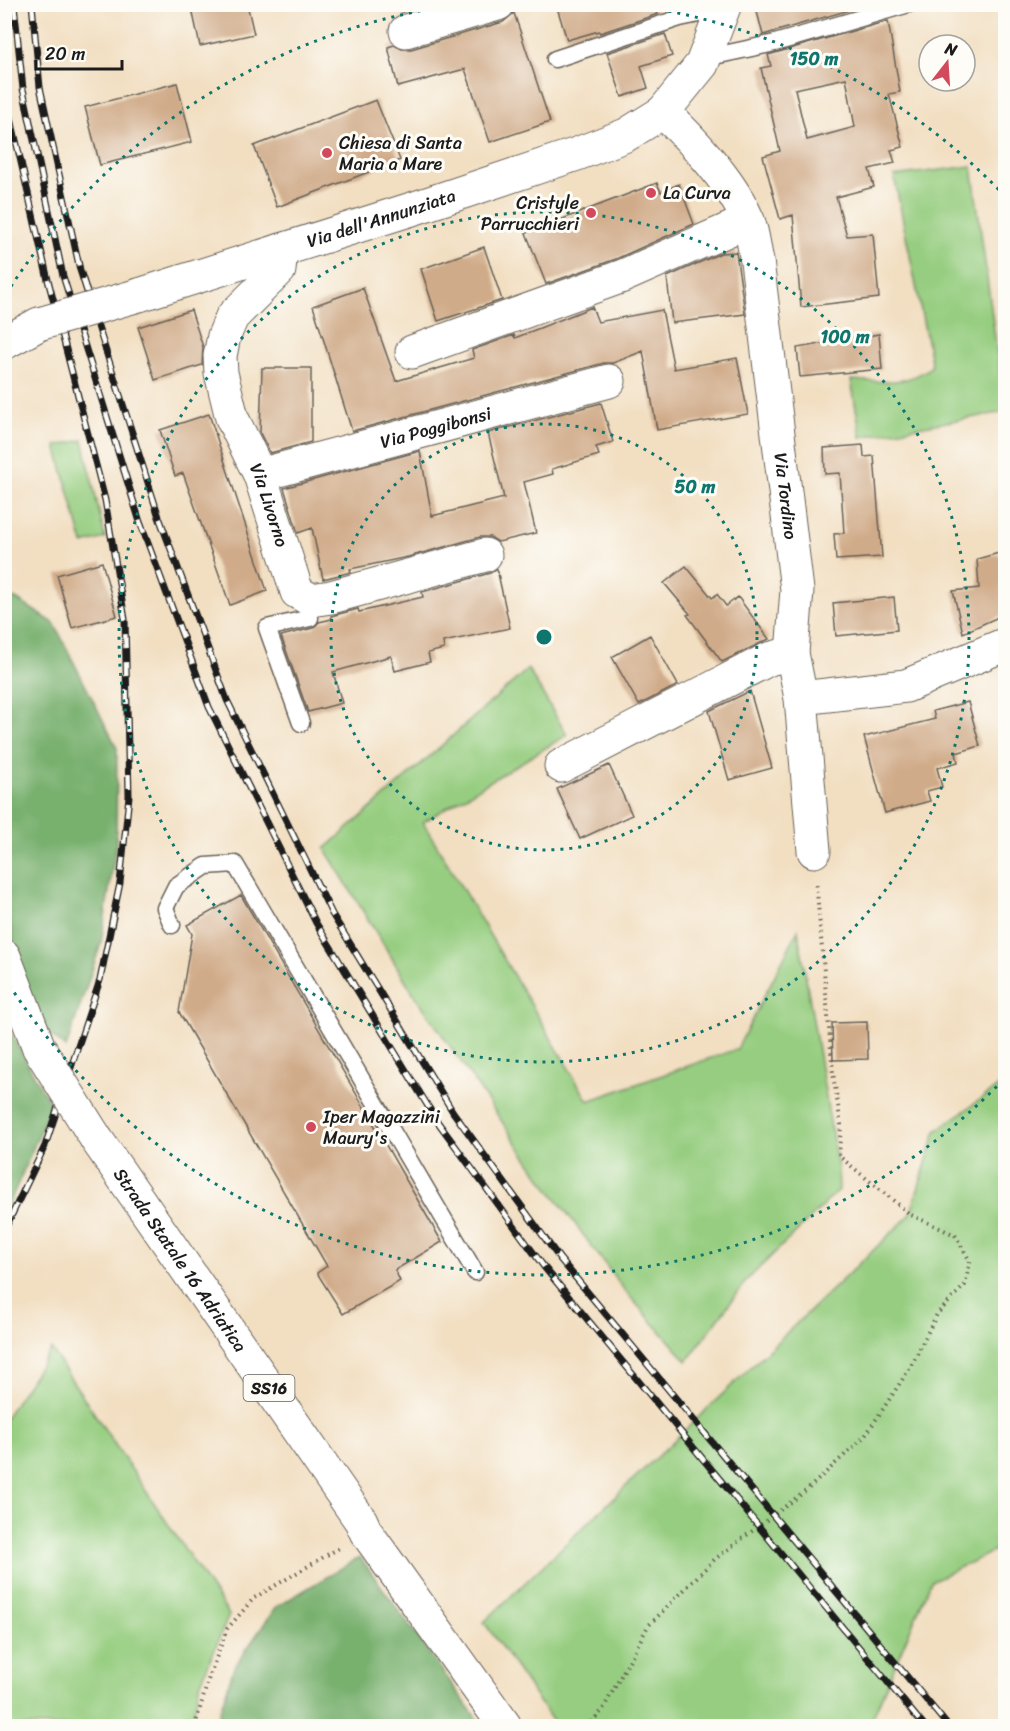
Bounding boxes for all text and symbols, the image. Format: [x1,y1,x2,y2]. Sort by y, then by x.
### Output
scale bar [36,33,122,71]
north arrow [917,33,977,93]
text: N [941,33,962,65]
text: 20 m [45,38,85,70]
text: 150 m [790,43,838,75]
place label: Chiesa di Santa Maria a Mare [339,127,462,180]
marker: Chiesa di Santa Maria a Mare [320,146,334,160]
place label: La Curva [663,177,731,209]
street label: Via dell'Annunziata [303,180,460,257]
marker: La Curva [644,186,658,200]
place label: Cristyle Parrucchieri [481,187,580,240]
marker: Cristyle Parrucchieri [584,206,598,220]
text: 100 m [821,321,870,353]
street label: Via Poggibonsi [377,397,496,458]
street label: Via Tordino [764,451,807,541]
street label: Via Livorno [240,457,298,551]
text: 50 m [675,471,716,503]
centre of rings [534,627,554,647]
place label: Iper Magazzini Maury's [322,1101,441,1154]
marker: Iper Magazzini Maury's [304,1120,318,1134]
street label: Strada Statale 16 Adriatica [105,1161,256,1359]
road number: SS16 [244,1375,294,1401]

